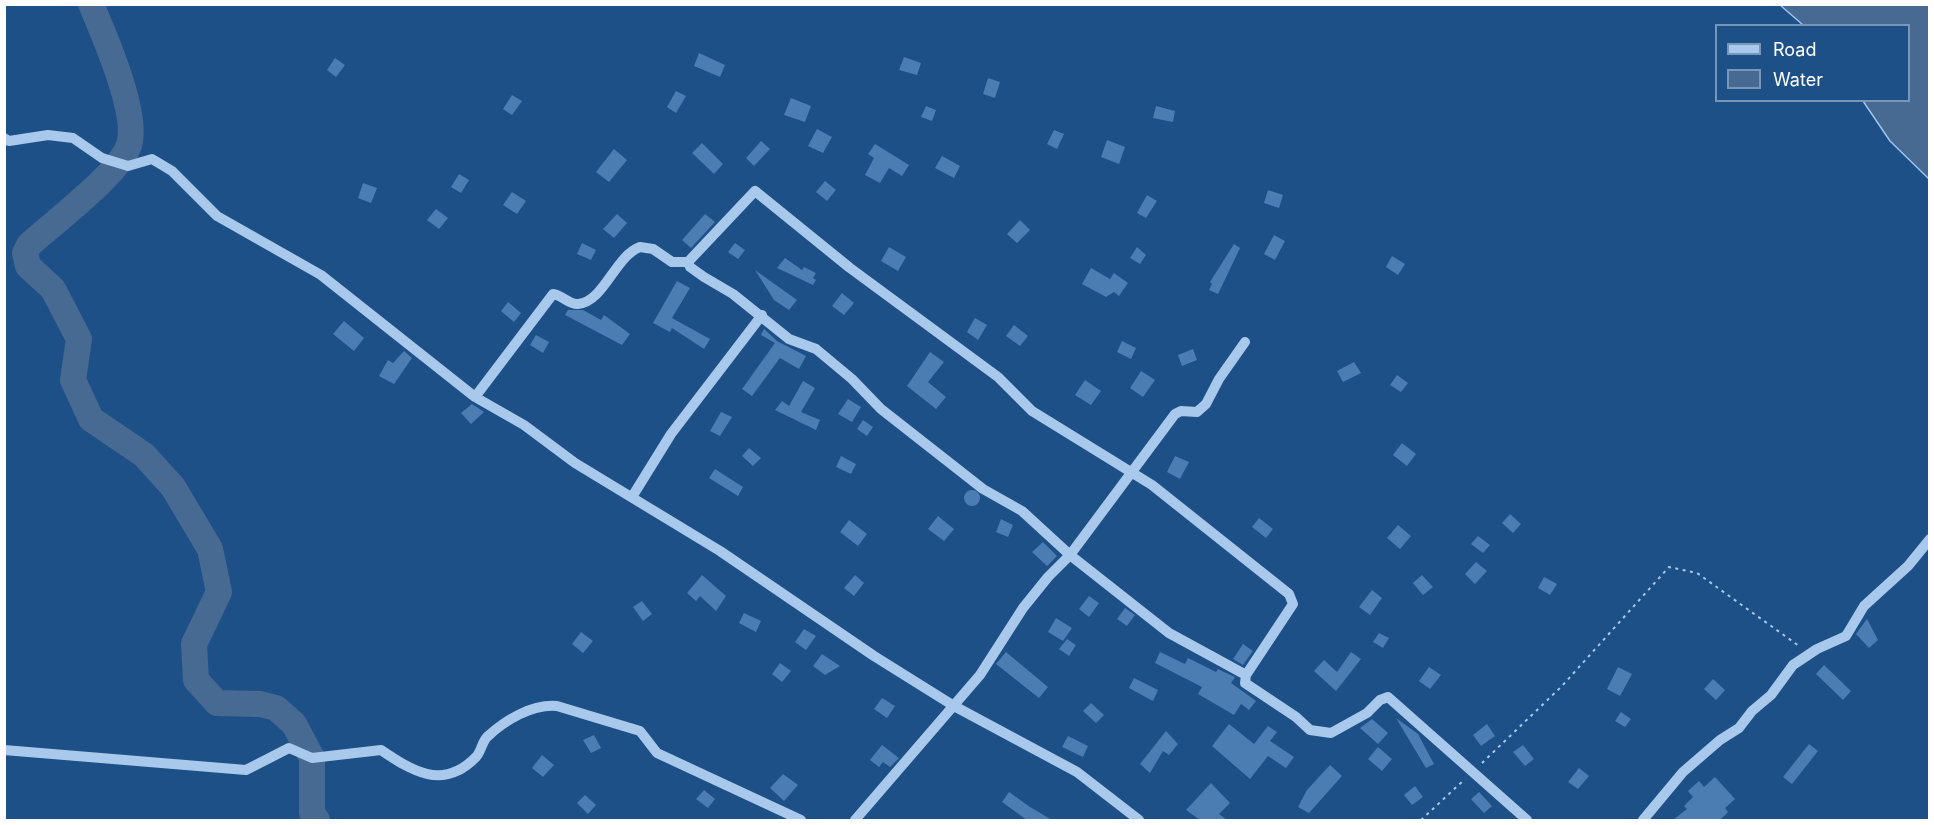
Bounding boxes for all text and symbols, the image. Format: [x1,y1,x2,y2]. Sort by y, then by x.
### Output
legend [1715,24,1910,102]
text: Road [1773,39,1816,60]
text: Water [1773,69,1823,90]

